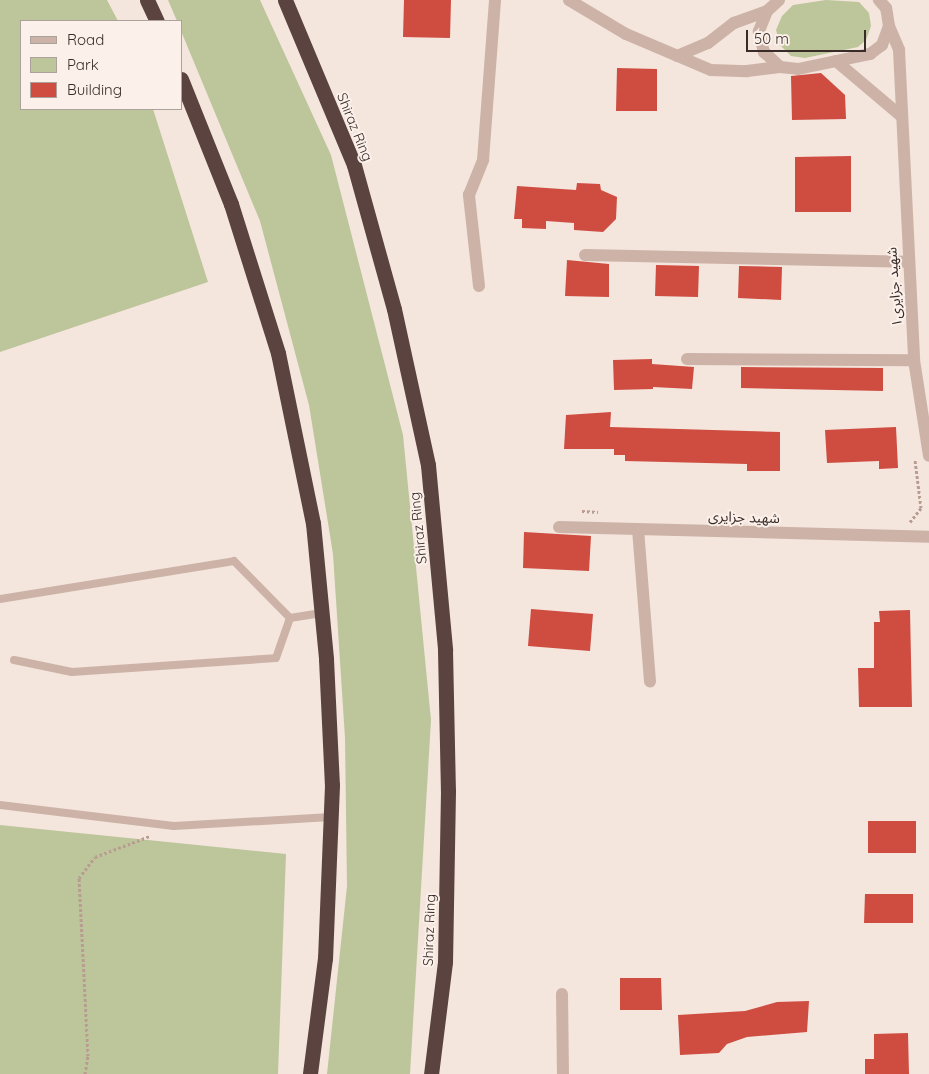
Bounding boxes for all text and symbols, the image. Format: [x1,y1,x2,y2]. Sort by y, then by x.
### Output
legend [20,20,182,110]
scale bar [749,20,869,52]
text: 50 m [754,29,789,48]
text: Road [67,30,104,49]
text: Park [67,55,99,74]
text: Building [67,80,122,99]
street label: Shiraz Ring [334,90,376,164]
street label: شهید جزایری۱ [883,247,905,327]
street label: Shiraz Ring [406,491,430,565]
street label: شهید جزایری [708,507,780,527]
street label: Shiraz Ring [419,894,439,966]

